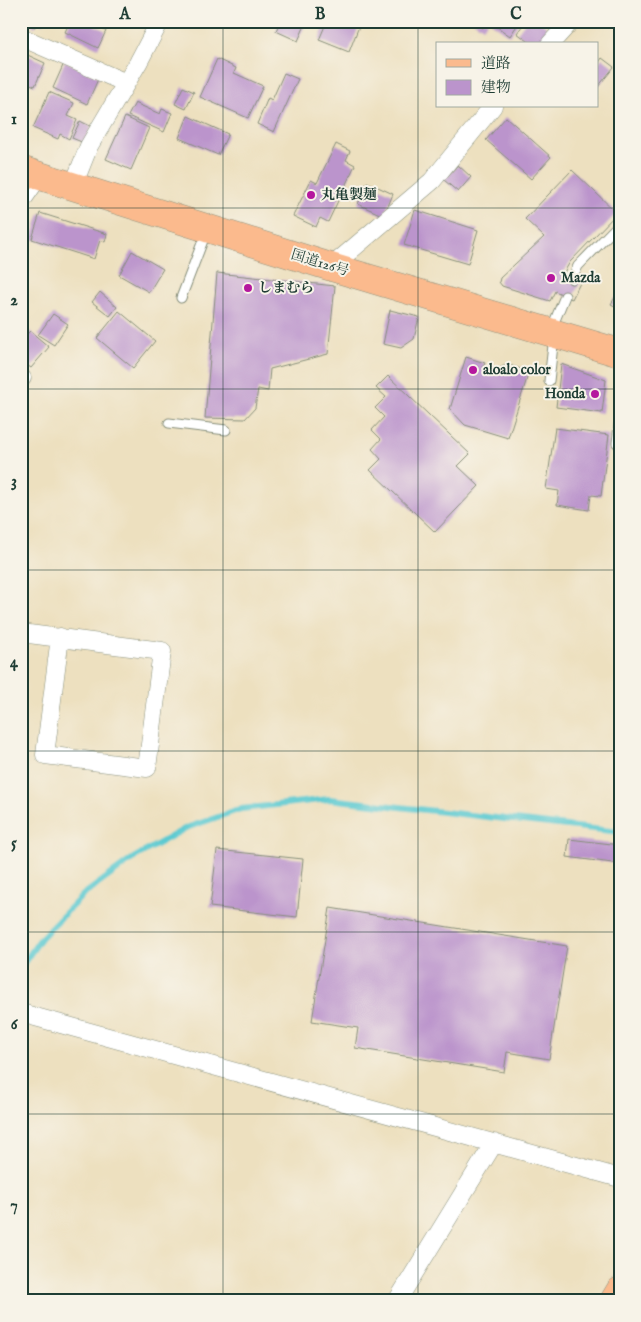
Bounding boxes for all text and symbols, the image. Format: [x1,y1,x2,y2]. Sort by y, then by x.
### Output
text: A [119,5,132,25]
text: B [315,5,326,25]
text: C [510,5,522,25]
legend [436,42,598,108]
text: 道路 [481,54,511,73]
text: 建物 [481,78,511,97]
text: 1 [11,110,17,130]
place label: 丸亀製麺 [321,186,377,204]
marker: 丸亀製麺 [305,189,317,201]
street label: 国道126号 [289,246,351,280]
place label: Mazda [561,269,601,287]
marker: Mazda [545,272,557,284]
place label: しまむら [258,279,314,297]
marker: しまむら [242,282,254,294]
text: 2 [10,291,18,311]
place label: aloalo color [483,361,552,379]
marker: aloalo color [467,364,479,376]
place label: Honda [545,385,586,403]
marker: Honda [589,388,601,400]
text: 3 [11,472,17,492]
text: 4 [10,653,19,673]
text: 5 [11,834,17,854]
text: 6 [11,1015,19,1035]
text: 7 [10,1196,18,1216]

